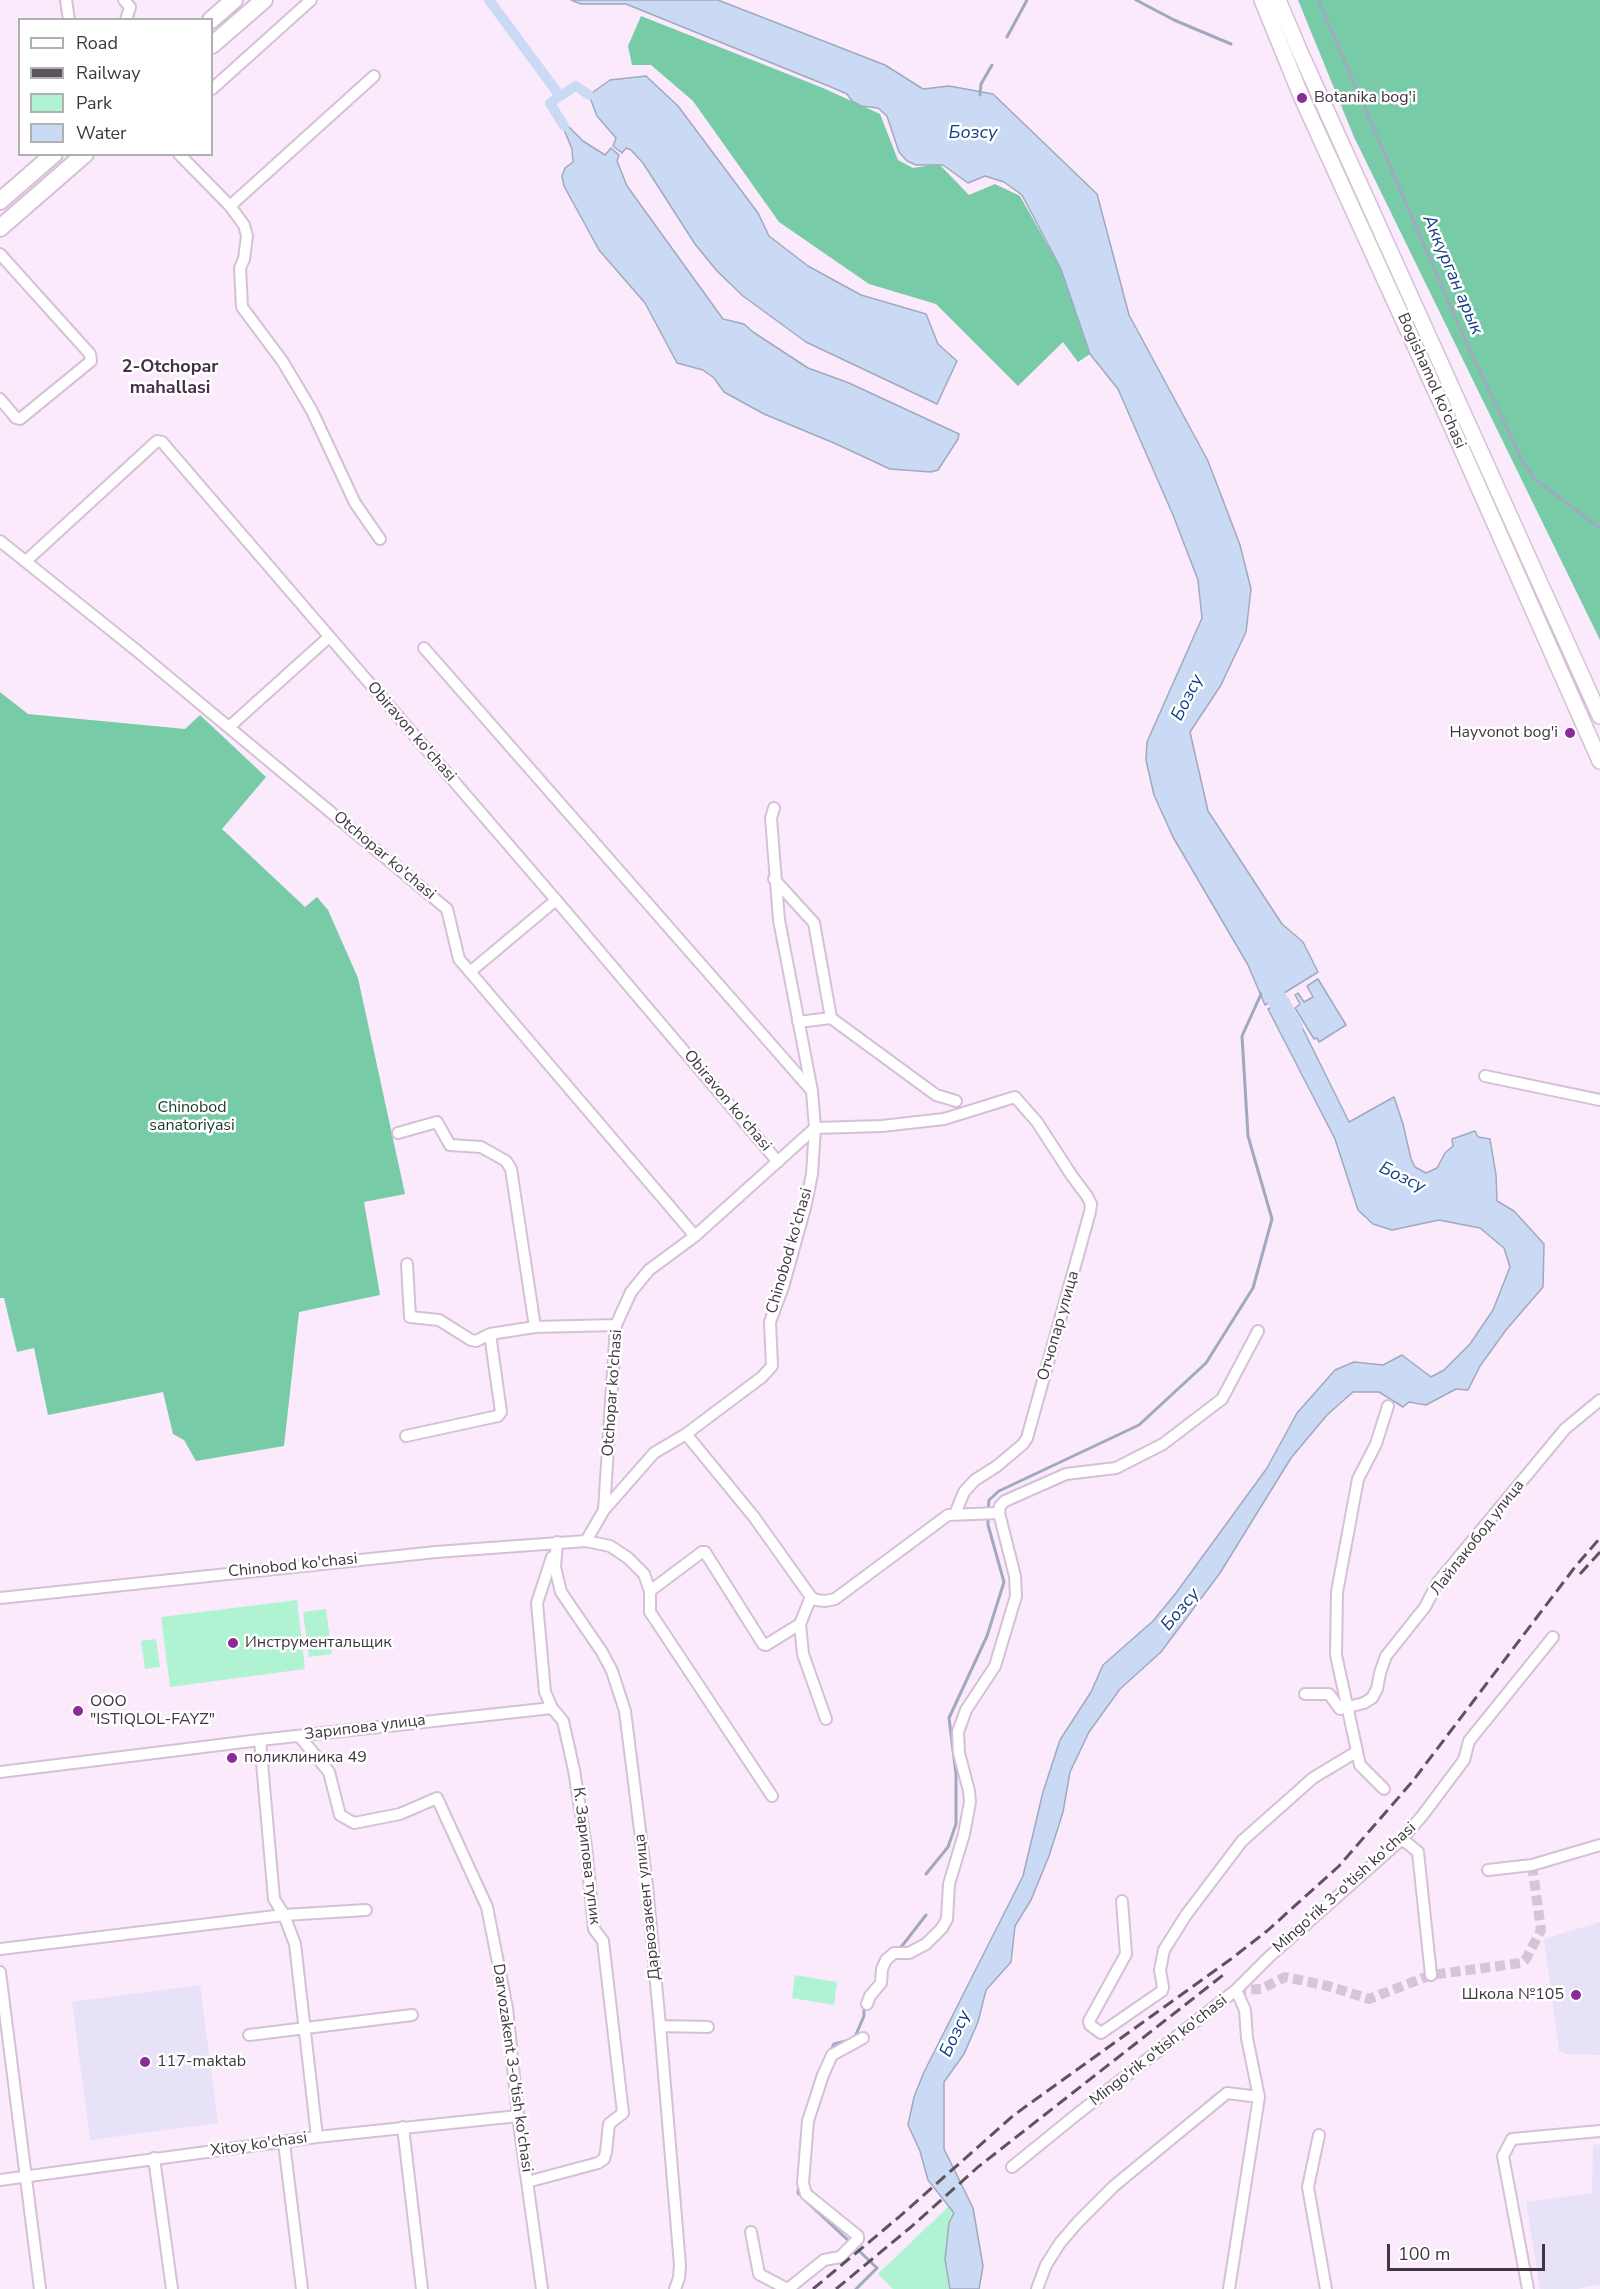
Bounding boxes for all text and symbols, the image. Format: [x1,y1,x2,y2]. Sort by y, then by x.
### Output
legend [18,18,213,156]
text: Road [76,31,118,55]
text: Railway [76,61,141,85]
place label: Botanika bog'i [1314,88,1416,108]
text: Park [76,91,112,115]
marker: Botanika bog'i [1295,91,1309,105]
text: Water [76,121,127,145]
water label: Бозсу [949,123,997,145]
water label: Аккурган арык [1417,212,1487,338]
street label: Bogishamol ko'chasi [1393,310,1469,452]
district label: 2-Otchopar mahallasi [122,357,218,400]
water label: Бозсу [1167,671,1209,725]
street label: Obiravon ko'chasi [362,678,460,786]
place label: Hayvonot bog'i [1449,723,1558,743]
marker: Hayvonot bog'i [1563,726,1577,740]
street label: Otchopar ko'chasi [329,808,439,904]
street label: Obiravon ko'chasi [679,1046,775,1156]
park label: Chinobod sanatoriyasi [149,1098,235,1136]
water label: Бозсу [1375,1158,1429,1198]
street label: Chinobod ko'chasi [763,1186,817,1316]
street label: Отчопар улица [1034,1269,1084,1383]
street label: Otchopar ko'chasi [599,1329,627,1457]
street label: Лайлакобод улица [1427,1476,1529,1600]
street label: Chinobod ko'chasi [227,1550,359,1582]
water label: Бозсу [1157,1584,1205,1636]
place label: Инструментальщик [245,1633,392,1653]
marker: Инструментальщик [226,1636,240,1650]
place label: ООО "ISTIQLOL-FAYZ" [90,1692,215,1730]
marker: ООО "ISTIQLOL-FAYZ" [71,1704,85,1718]
street label: Зарипова улица [303,1711,427,1745]
place label: поликлиника 49 [244,1748,367,1768]
marker: поликлиника 49 [225,1751,239,1765]
street label: К. Зарипова тупик [568,1786,604,1926]
street label: Mingo'rik 3-o'tish ko'chasi [1270,1819,1420,1957]
street label: Дарвозакент улица [631,1833,665,1981]
street label: Darvozakent 3-o'tish ko'chasi [488,1963,536,2173]
place label: Школа №105 [1462,1985,1564,2005]
marker: Школа №105 [1569,1988,1583,2002]
street label: Mingo'rik o'tish ko'chasi [1086,1991,1232,2111]
water label: Бозсу [936,2007,976,2061]
place label: 117-maktab [157,2052,246,2072]
marker: 117-maktab [138,2055,152,2069]
street label: Xitoy ko'chasi [209,2129,309,2161]
scale bar [1390,2232,1548,2270]
text: 100 m [1398,2242,1450,2266]

